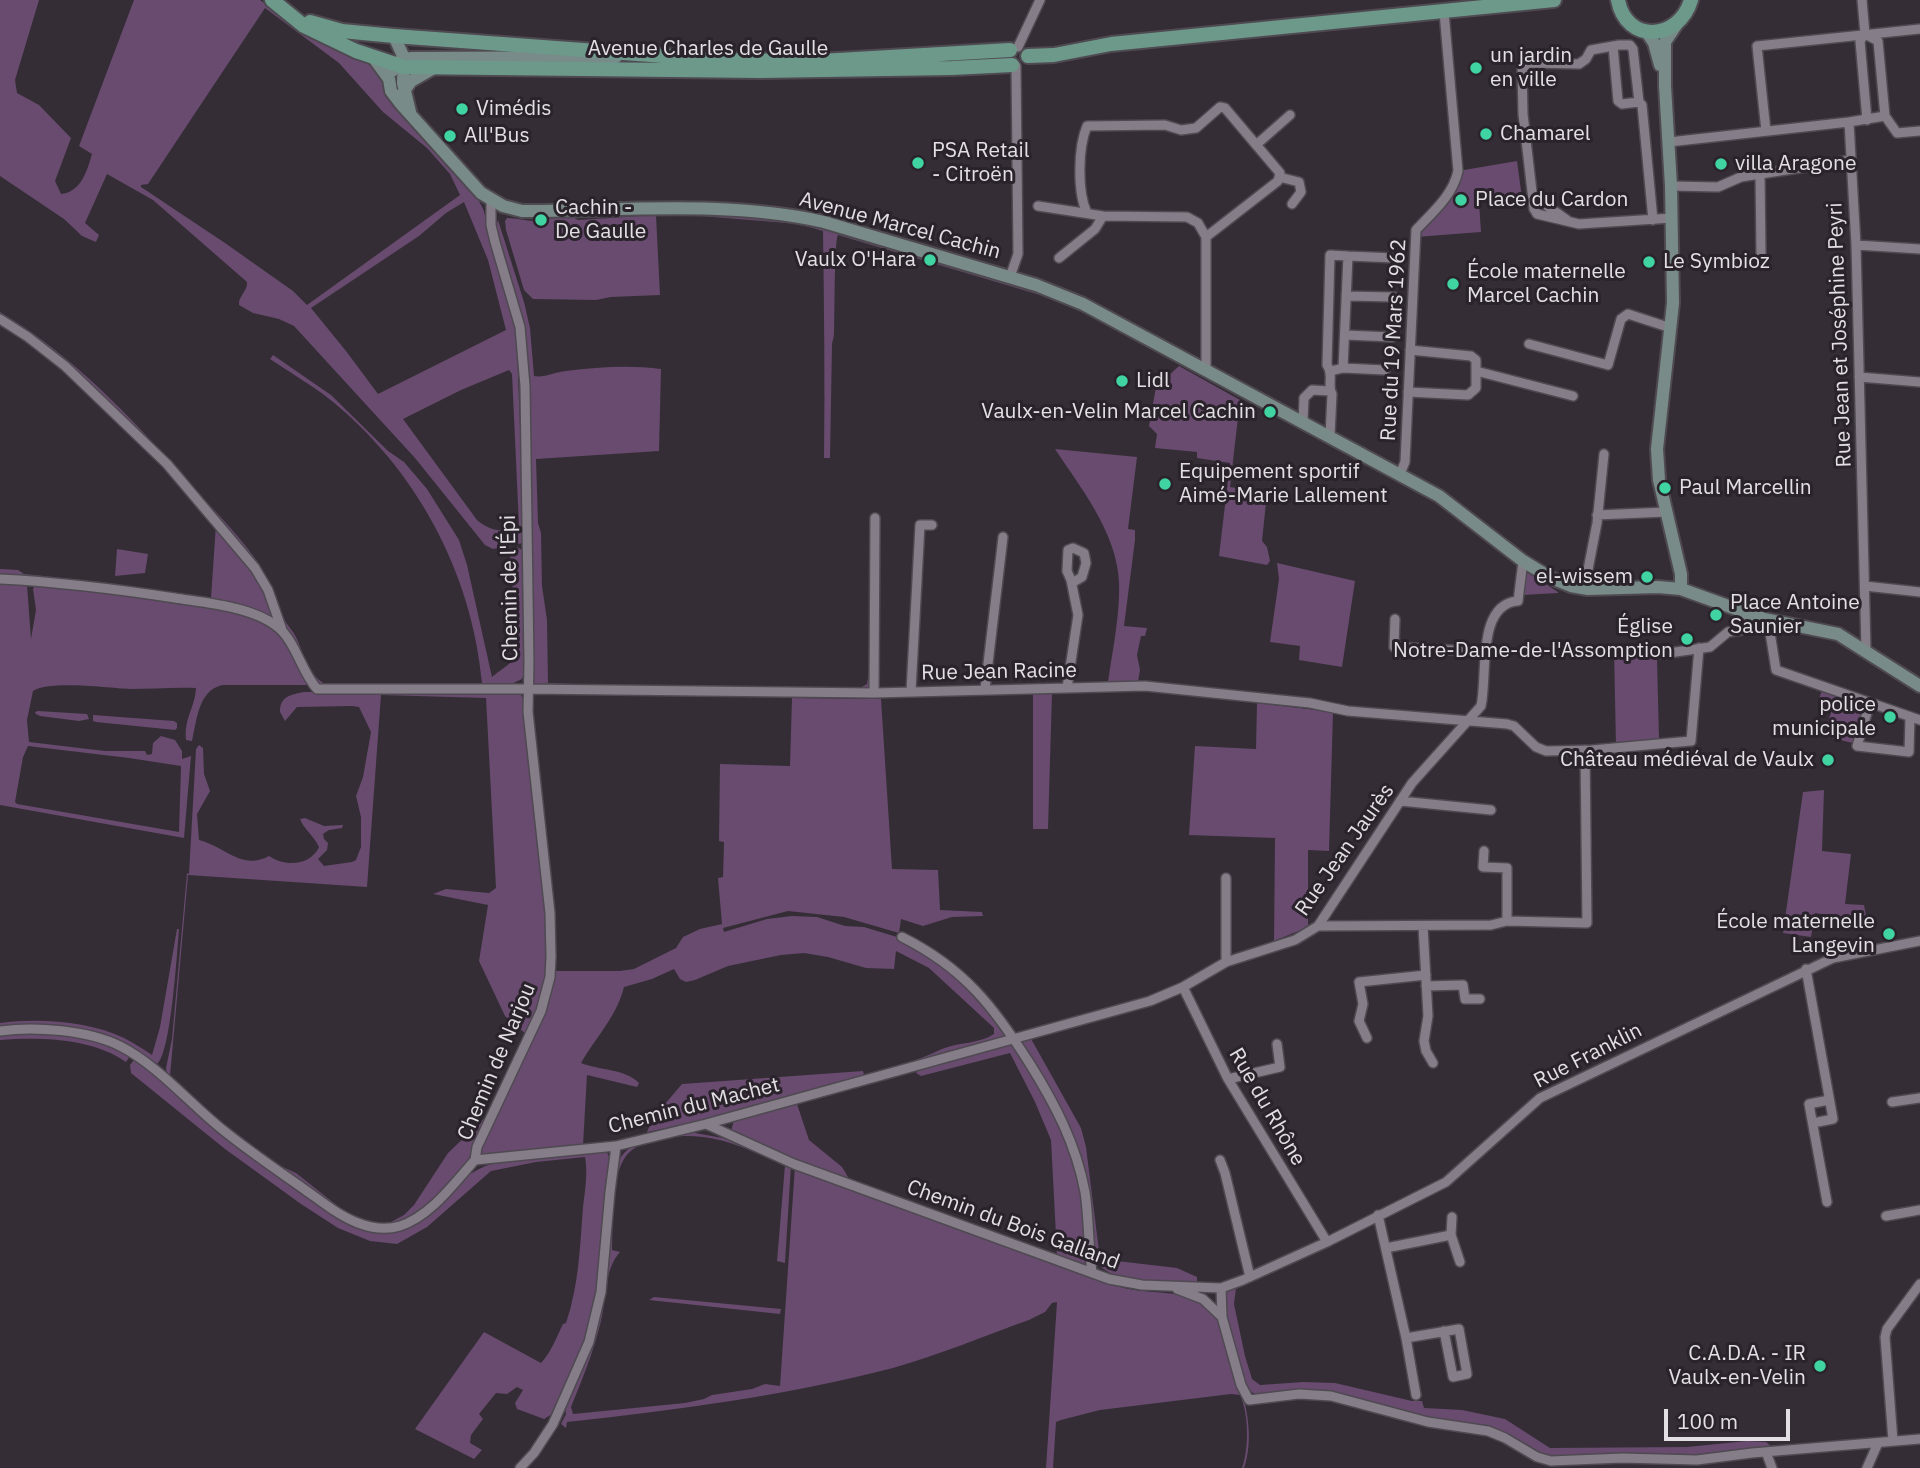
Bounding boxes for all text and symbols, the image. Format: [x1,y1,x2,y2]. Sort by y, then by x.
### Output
street label: Avenue Charles de Gaulle [588,36,828,62]
place label: un jardin en ville [1490,43,1572,93]
marker: un jardin en ville [1468,60,1484,76]
place label: Vimédis [476,96,552,122]
marker: Vimédis [454,101,470,117]
place label: Chamarel [1500,121,1591,147]
place label: All'Bus [464,123,530,149]
marker: Chamarel [1478,126,1494,142]
marker: All'Bus [442,128,458,144]
place label: PSA Retail - Citroën [932,138,1030,188]
place label: villa Aragone [1735,151,1857,177]
marker: PSA Retail - Citroën [910,155,926,171]
marker: villa Aragone [1713,156,1729,172]
street label: Avenue Marcel Cachin [797,187,1003,265]
place label: Place du Cardon [1475,187,1628,213]
marker: Place du Cardon [1453,192,1469,208]
place label: Cachin - De Gaulle [555,195,646,245]
street label: Rue Jean et Joséphine Peyri [1823,202,1857,468]
marker: Cachin - De Gaulle [533,212,549,228]
street label: Rue du 19 Mars 1962 [1376,238,1412,442]
place label: Vaulx O'Hara [795,247,916,273]
place label: Le Symbioz [1663,249,1770,275]
marker: Vaulx O'Hara [922,252,938,268]
marker: Le Symbioz [1641,254,1657,270]
place label: École maternelle Marcel Cachin [1467,259,1626,309]
marker: École maternelle Marcel Cachin [1445,276,1461,292]
place label: Lidl [1136,368,1170,394]
marker: Lidl [1114,373,1130,389]
place label: Vaulx-en-Velin Marcel Cachin [981,399,1256,425]
marker: Vaulx-en-Velin Marcel Cachin [1262,404,1278,420]
place label: Equipement sportif Aimé-Marie Lallement [1179,459,1388,509]
place label: Paul Marcellin [1679,475,1812,501]
marker: Equipement sportif Aimé-Marie Lallement [1157,476,1173,492]
marker: Paul Marcellin [1657,480,1673,496]
street label: Chemin de l'Épi [496,515,524,661]
place label: el-wissem [1536,564,1633,590]
marker: el-wissem [1639,569,1655,585]
place label: Place Antoine Saunier [1730,590,1860,640]
marker: Place Antoine Saunier [1708,607,1724,623]
place label: Église Notre-Dame-de-l'Assomption [1393,614,1673,664]
marker: Église Notre-Dame-de-l'Assomption [1679,631,1695,647]
street label: Rue Jean Racine [921,658,1077,686]
place label: police municipale [1772,692,1876,742]
marker: police municipale [1882,709,1898,725]
place label: Château médiéval de Vaulx [1560,747,1814,773]
marker: Château médiéval de Vaulx [1820,752,1836,768]
street label: Rue Jean Jaurès [1290,779,1400,921]
place label: École maternelle Langevin [1716,909,1875,959]
marker: École maternelle Langevin [1881,926,1897,942]
street label: Chemin de Narjou [453,980,541,1144]
street label: Rue Franklin [1530,1018,1646,1094]
street label: Rue du Rhône [1223,1044,1311,1170]
street label: Chemin du Machet [606,1073,782,1139]
street label: Chemin du Bois Galland [903,1175,1123,1275]
place label: C.A.D.A. - IR Vaulx-en-Velin [1669,1341,1806,1391]
marker: C.A.D.A. - IR Vaulx-en-Velin [1812,1358,1828,1374]
scale bar [1668,1394,1794,1438]
text: 100 m [1677,1407,1738,1435]

